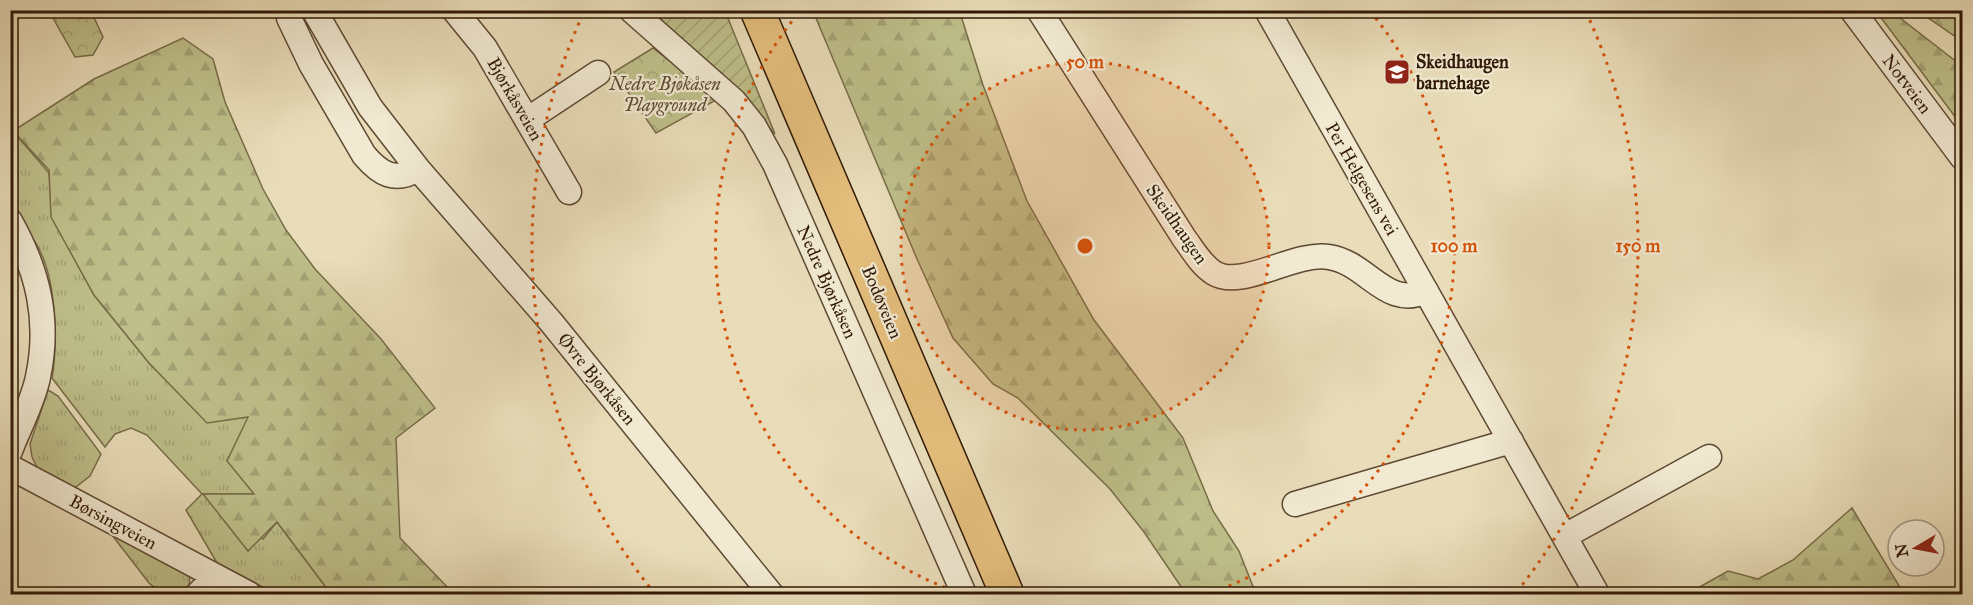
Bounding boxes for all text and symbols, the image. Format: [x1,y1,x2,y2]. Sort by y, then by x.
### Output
street label: Notveien [1878,50,1937,118]
text: 50 m [1066,51,1105,73]
place label: Skeidhaugen barnehage [1415,51,1509,95]
street label: Bjørkåsveien [482,53,548,145]
school or university icon: Skeidhaugen barnehage [1382,57,1412,87]
park label: Nedre Bjøkåsen Playground [608,73,721,116]
street label: Per Helgesens vei [1320,119,1403,240]
street label: Skeidhaugen [1141,180,1213,269]
street label: Nedre Bjørkåsen [792,222,862,342]
text: 100 m [1431,235,1478,257]
text: 150 m [1616,235,1661,257]
centre of rings [1075,236,1095,256]
street label: Bodøveien [857,262,907,342]
street label: Øvre Bjørkåsen [553,328,641,430]
street label: Børsingveien [65,490,161,555]
north arrow [1886,518,1946,578]
text: N [1891,542,1912,559]

